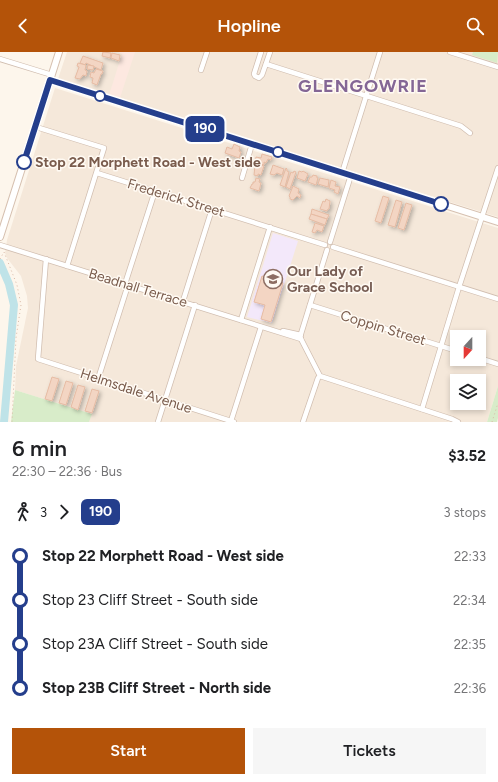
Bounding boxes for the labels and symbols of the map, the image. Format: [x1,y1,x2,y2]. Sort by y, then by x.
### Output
district label: GLENGOWRIE [298,75,428,97]
unlabelled marker [94,90,106,102]
line badge: 190 [182,116,228,142]
unlabelled marker [272,146,284,158]
marker: Stop 22 Morphett Road - West side [16,154,32,170]
place label: Stop 22 Morphett Road - West side [35,154,261,171]
street label: Frederick Street [125,175,227,221]
unlabelled marker [433,196,449,212]
place label: Our Lady of Grace School [287,263,373,296]
street label: Beadnall Terrace [87,265,190,311]
school or university icon: Our Lady of Grace School [262,268,284,290]
street label: Coppin Street [338,307,428,349]
north arrow [450,330,486,366]
street label: Helmsdale Avenue [78,365,194,417]

